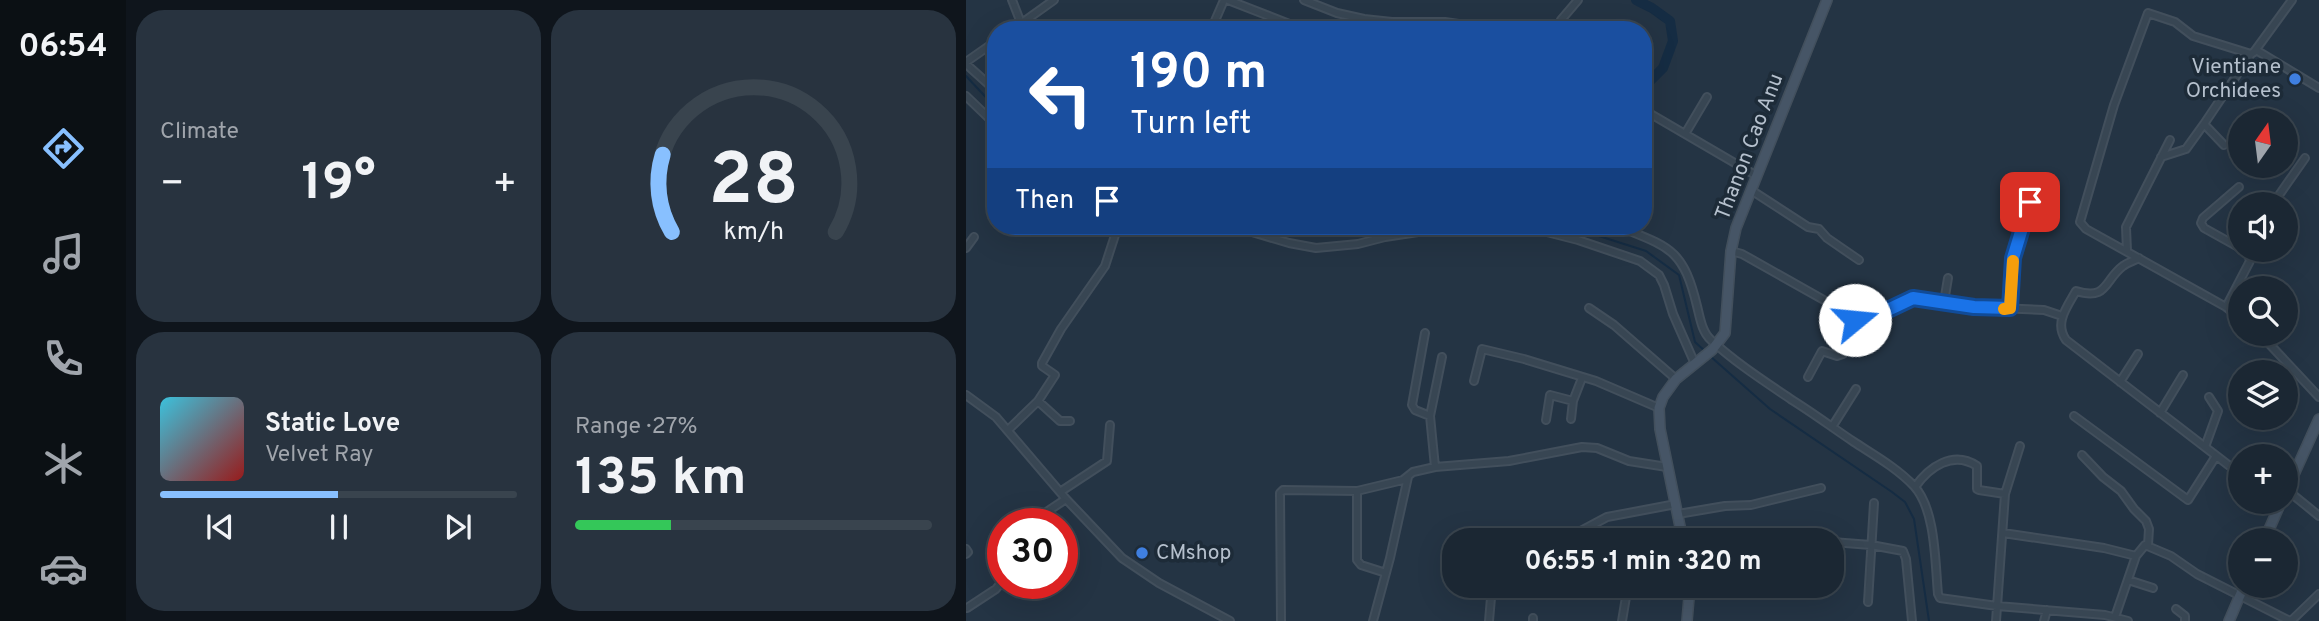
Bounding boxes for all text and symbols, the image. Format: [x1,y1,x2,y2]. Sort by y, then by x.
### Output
text: 06:54 [18,28,108,68]
text: 190 m [1130,44,1267,106]
icon: left [1015,49,1106,140]
place label: Vientiane Orchidees [2186,54,2281,105]
street label: Thanon Cao Anu [1710,70,1790,224]
marker: Vientiane Orchidees [2287,71,2303,87]
text: Turn left [1130,105,1251,145]
north arrow [2228,108,2298,178]
map controls [2228,108,2298,598]
text: Climate [160,118,239,147]
icon: directions [39,124,88,173]
text: 28 [708,138,799,230]
text: 19° [301,152,376,218]
text: − [160,161,185,210]
text: + [492,161,517,210]
pin [2000,172,2060,232]
icon: arrive [1088,182,1126,220]
icon: arrive [2011,183,2049,221]
text: Then [1015,185,1074,218]
button: sound [2228,192,2298,262]
text: km/h [723,217,784,249]
icon: music [39,229,88,278]
button: search [2228,276,2298,346]
position arrow [1818,283,1892,357]
icon: phone [39,334,88,383]
button: layers [2228,360,2298,430]
text: Static Love [265,408,400,441]
text: Range · 27% [575,413,698,442]
icon: climate [39,439,88,488]
text: Velvet Ray [265,441,373,470]
button: + [2228,444,2298,514]
text: 135 km [575,447,746,513]
icon: previous [201,508,239,546]
icon: pause [320,508,358,546]
icon: next [439,508,477,546]
speed limit sign: 30 [987,508,1078,599]
button: − [2228,528,2298,598]
place label: CMshop [1156,540,1231,567]
icon: car [39,544,88,593]
marker: CMshop [1134,545,1150,561]
text: 06:55 · 1 min · 320 m [1525,546,1761,579]

